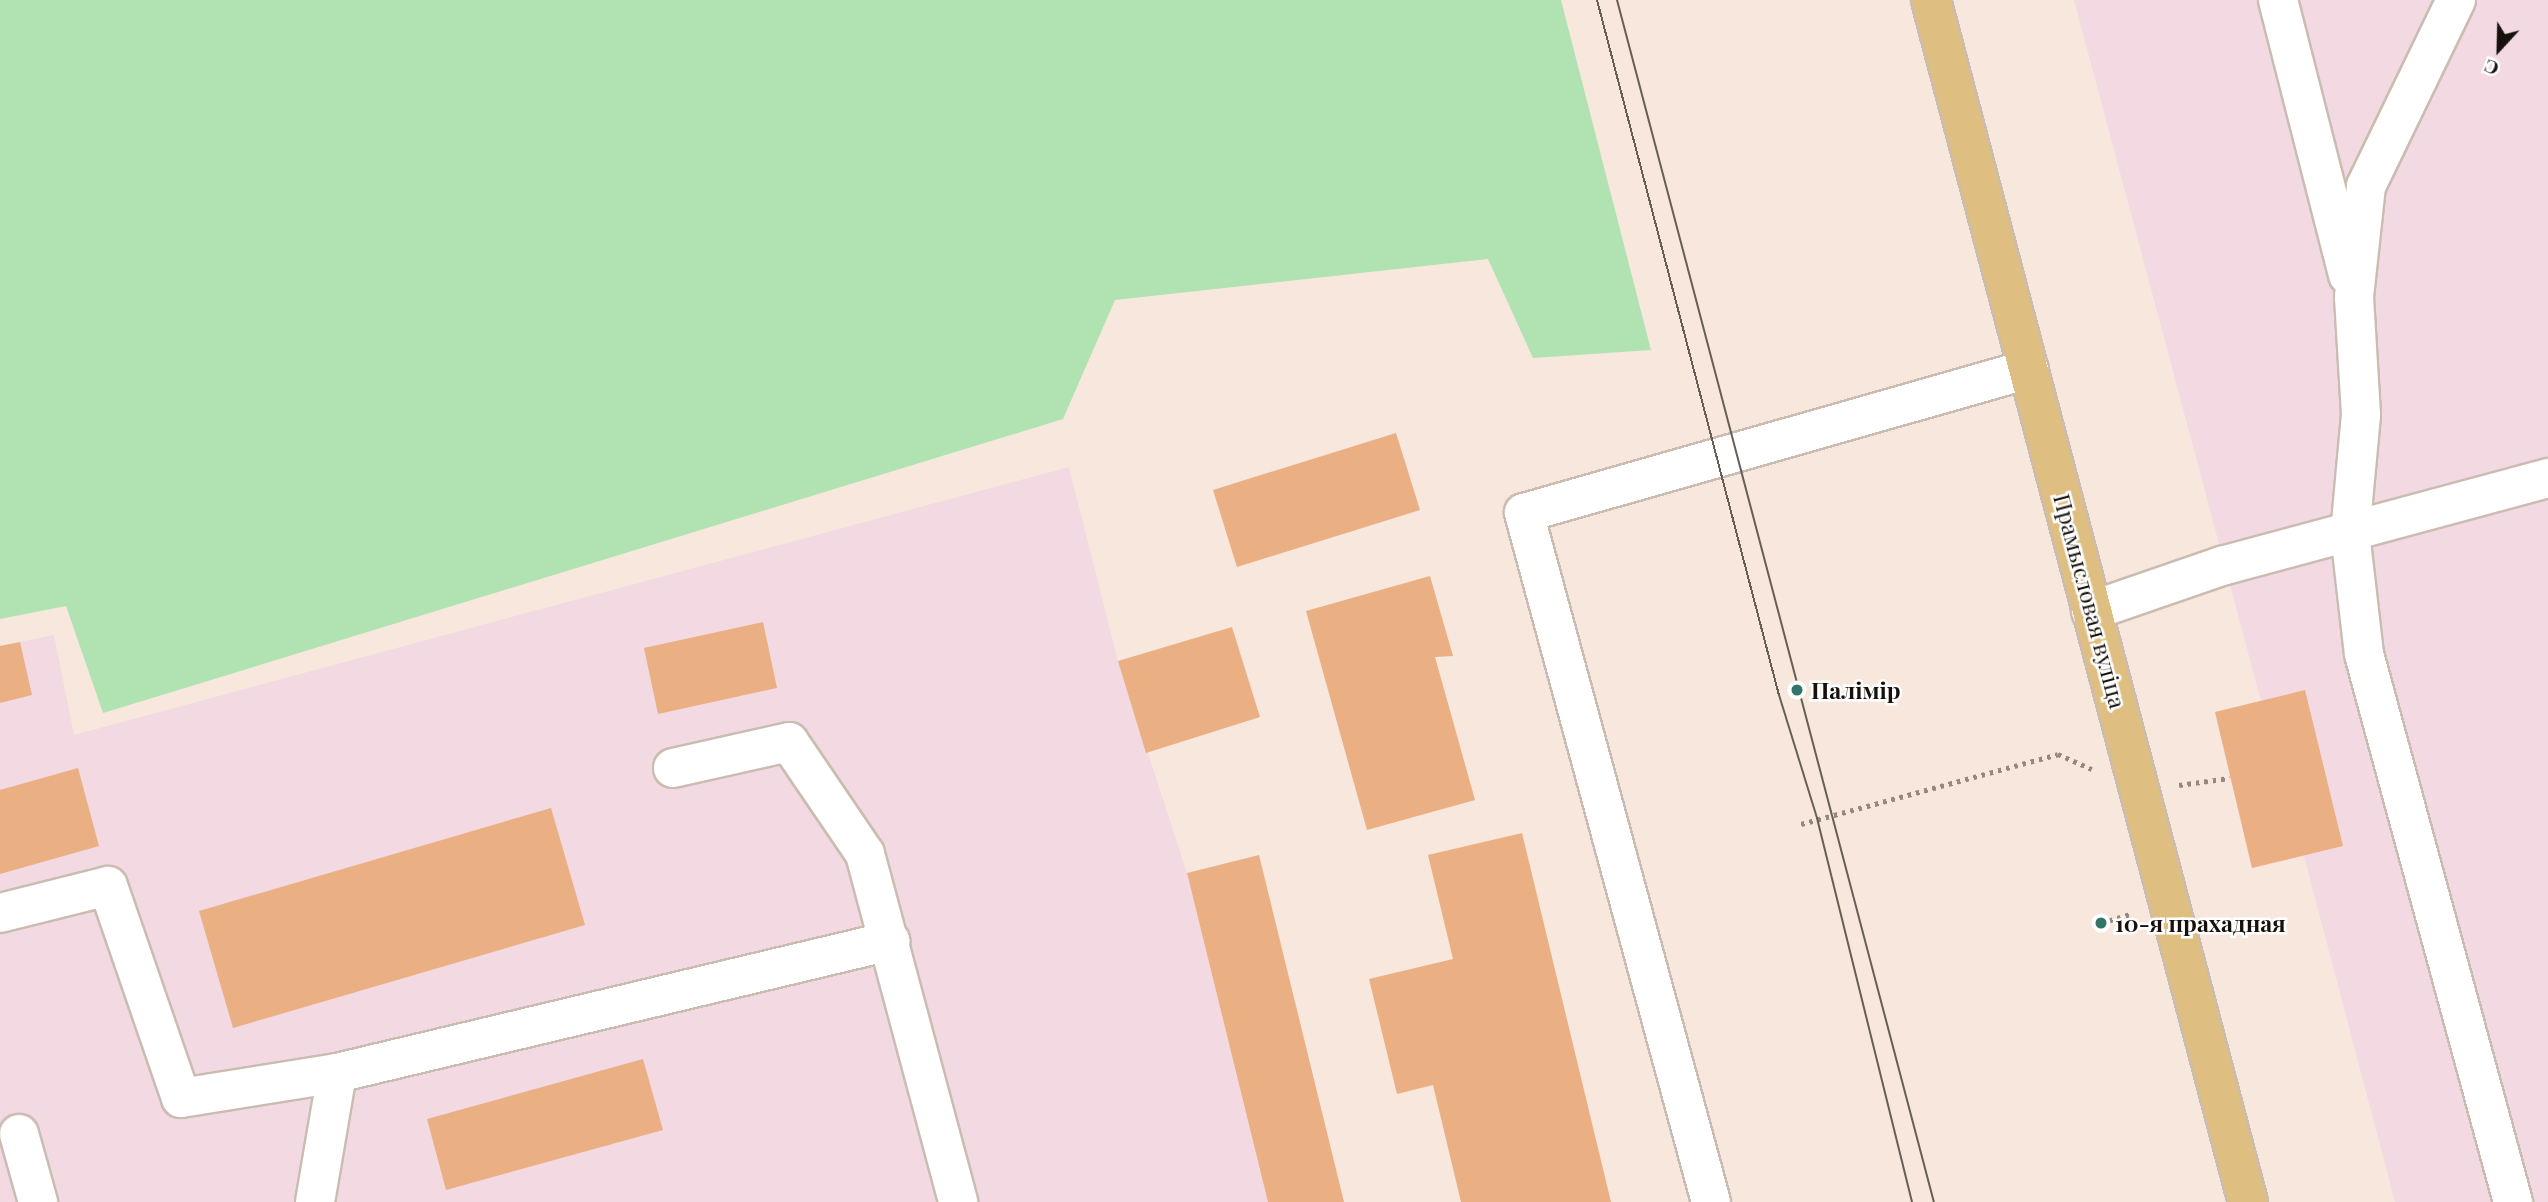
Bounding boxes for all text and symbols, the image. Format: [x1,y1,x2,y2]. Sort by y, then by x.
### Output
north arrow [2464,14,2534,84]
text: С [2480,54,2502,83]
street label: Прамысловая вуліца [2048,491,2132,711]
place label: Палімір [1811,676,1901,704]
marker: Палімір [1789,682,1805,698]
place label: 10-я прахадная [2115,909,2286,937]
marker: 10-я прахадная [2093,915,2109,931]

